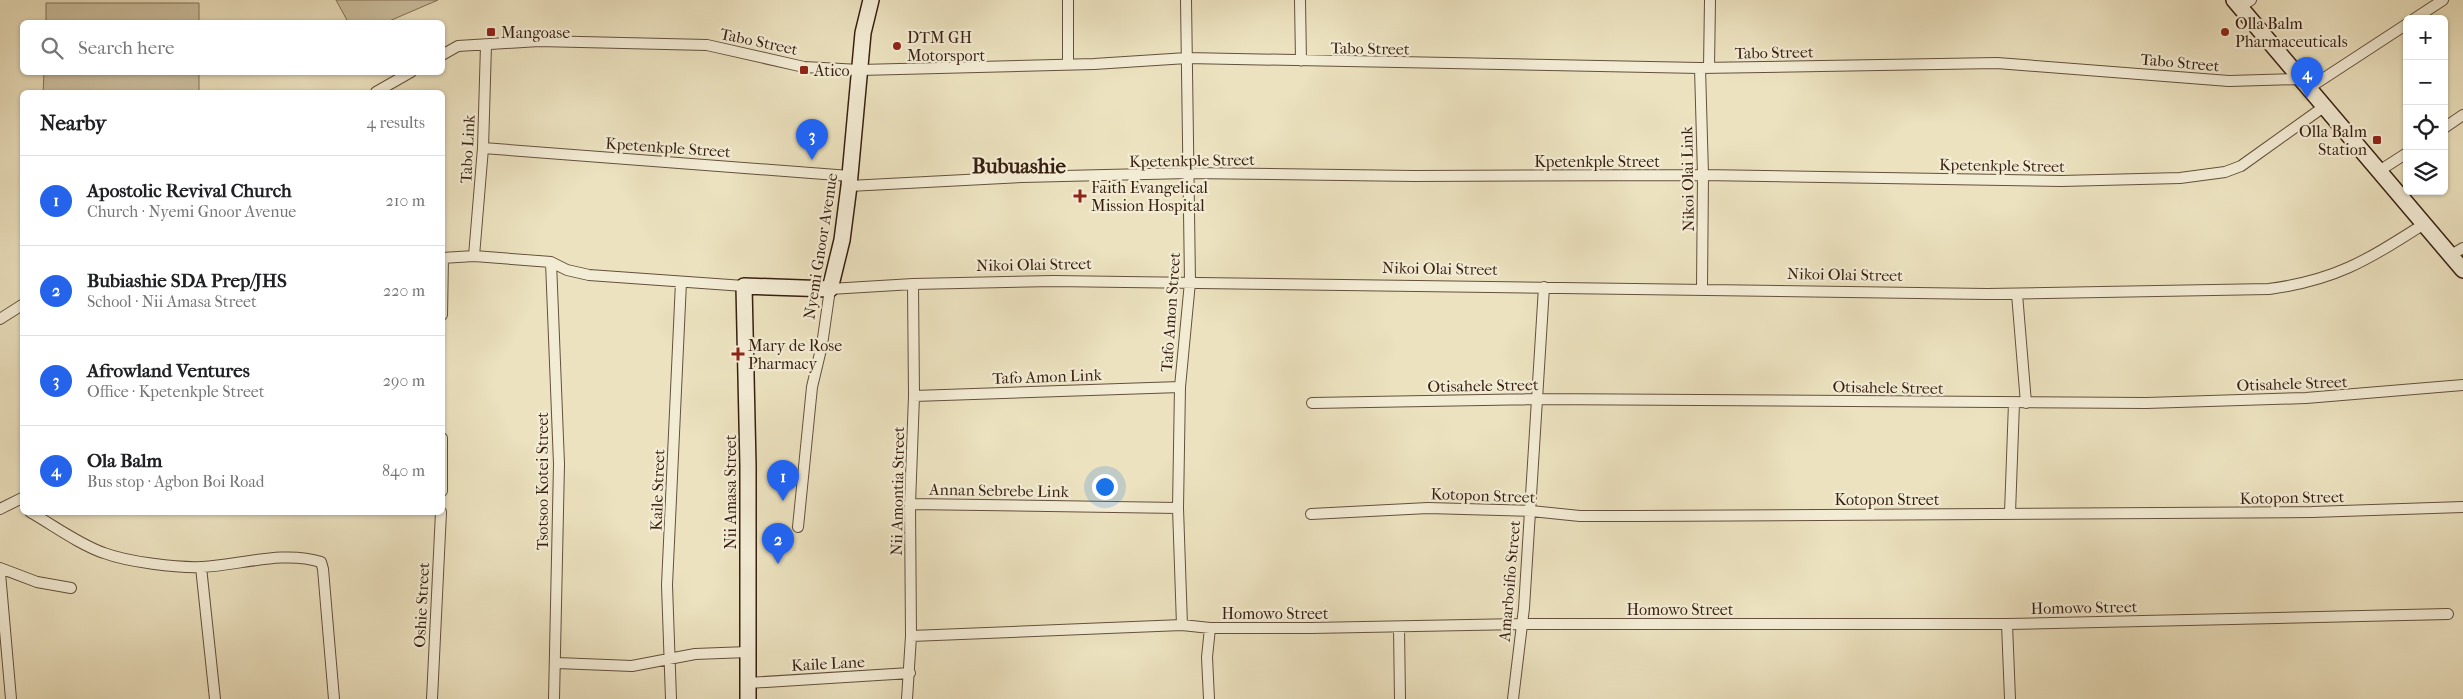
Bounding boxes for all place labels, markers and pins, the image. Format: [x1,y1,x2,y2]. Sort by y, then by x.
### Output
place label: Olla Balm Pharmaceuticals [2235,14,2348,51]
place label: Mangoase [501,23,570,42]
marker: Mangoase [485,26,497,38]
marker: Olla Balm Pharmaceuticals [2219,26,2231,38]
place label: DTM GH Motorsport [907,28,985,65]
marker: DTM GH Motorsport [891,40,903,52]
pin: 4 [2291,57,2323,98]
place label: Atico [813,61,850,80]
marker: Atico [798,64,810,76]
pin: 3 [796,119,828,160]
place label: Olla Balm Station [2299,122,2368,159]
marker: Olla Balm Station [2371,134,2383,146]
place label: Faith Evangelical Mission Hospital [1091,178,1209,215]
marker: Faith Evangelical Mission Hospital [1073,189,1087,203]
place label: Mary de Rose Pharmacy [748,336,842,373]
marker: Mary de Rose Pharmacy [732,348,744,360]
pin: 1 [767,460,799,501]
pin: 2 [762,523,794,564]

